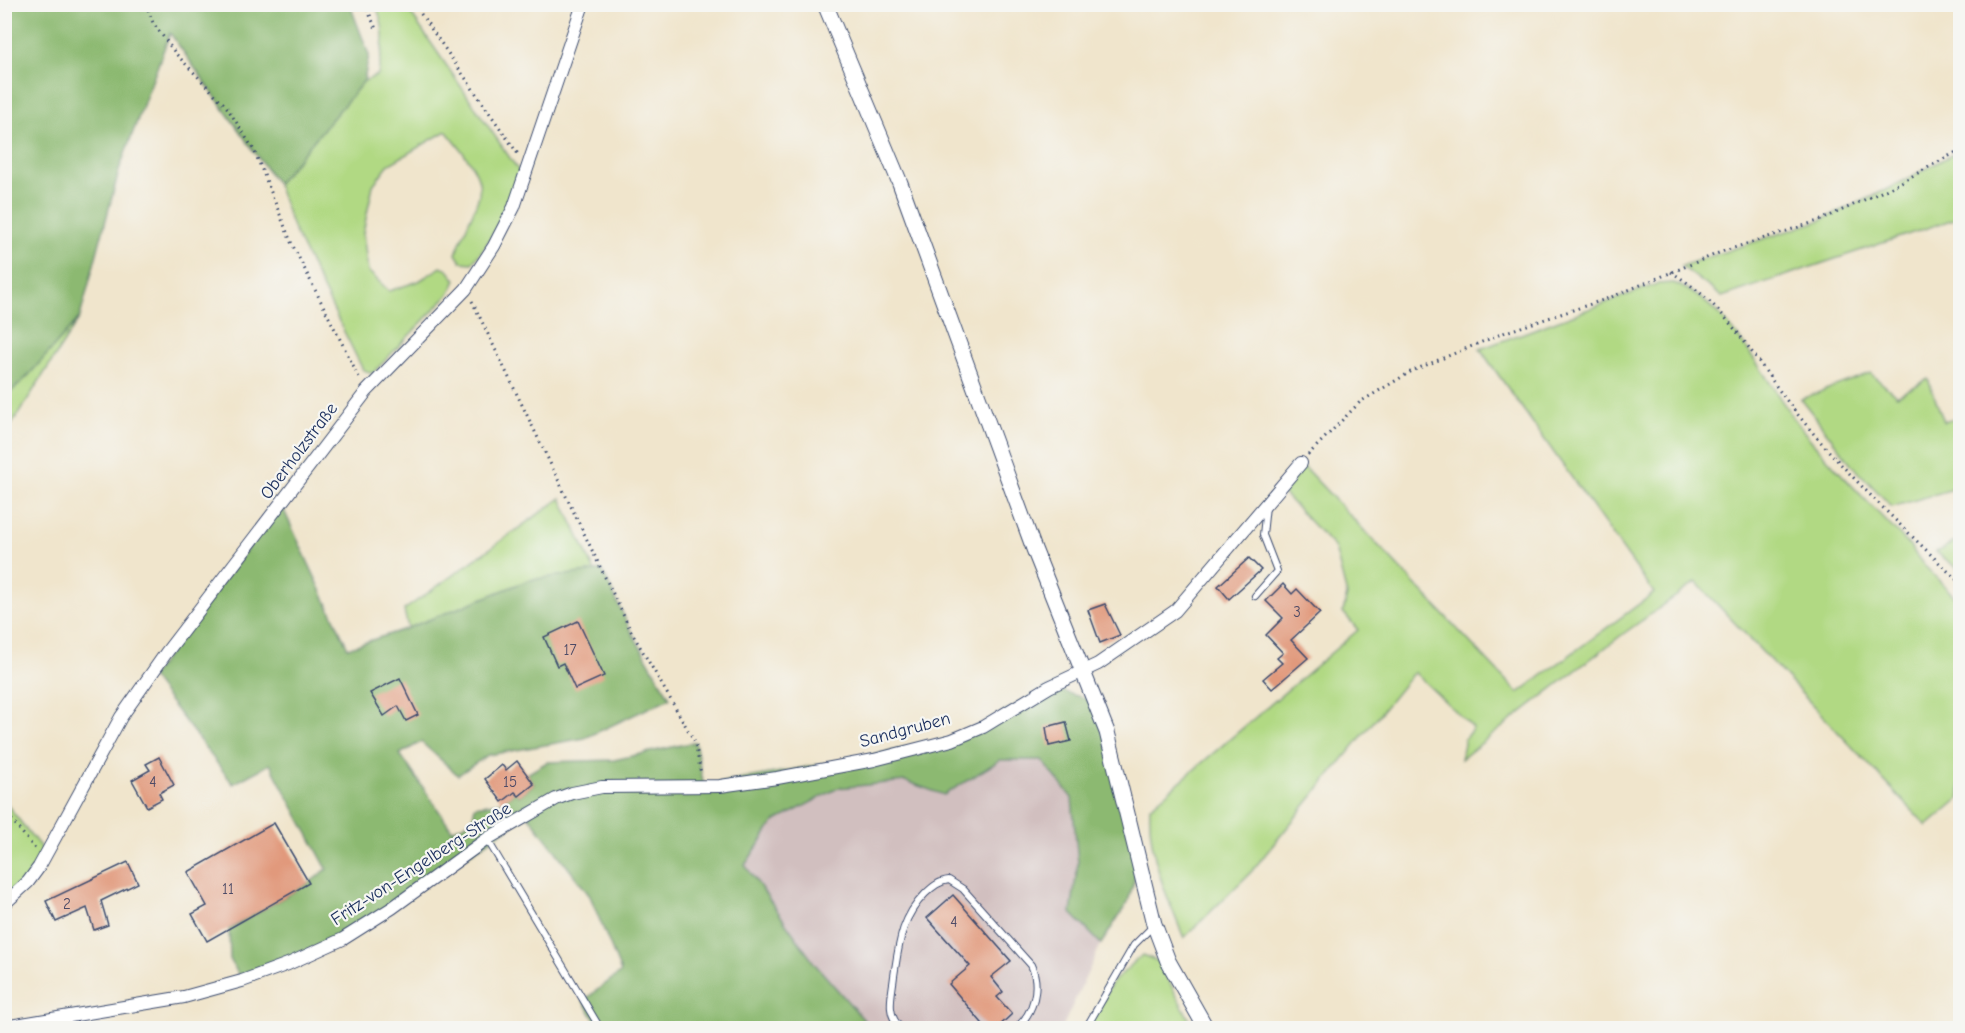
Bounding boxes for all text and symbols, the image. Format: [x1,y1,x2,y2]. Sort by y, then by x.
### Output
street label: Oberholzstraße [256,399,342,503]
house number: 3 [1293,603,1301,621]
house number: 17 [563,641,577,659]
street label: Sandgruben [857,708,953,752]
house number: 4 [149,773,157,791]
house number: 15 [503,773,517,791]
street label: Fritz-von-Engelberg-Straße [327,798,515,930]
house number: 11 [222,880,234,898]
house number: 2 [63,895,71,913]
house number: 4 [950,913,958,931]

